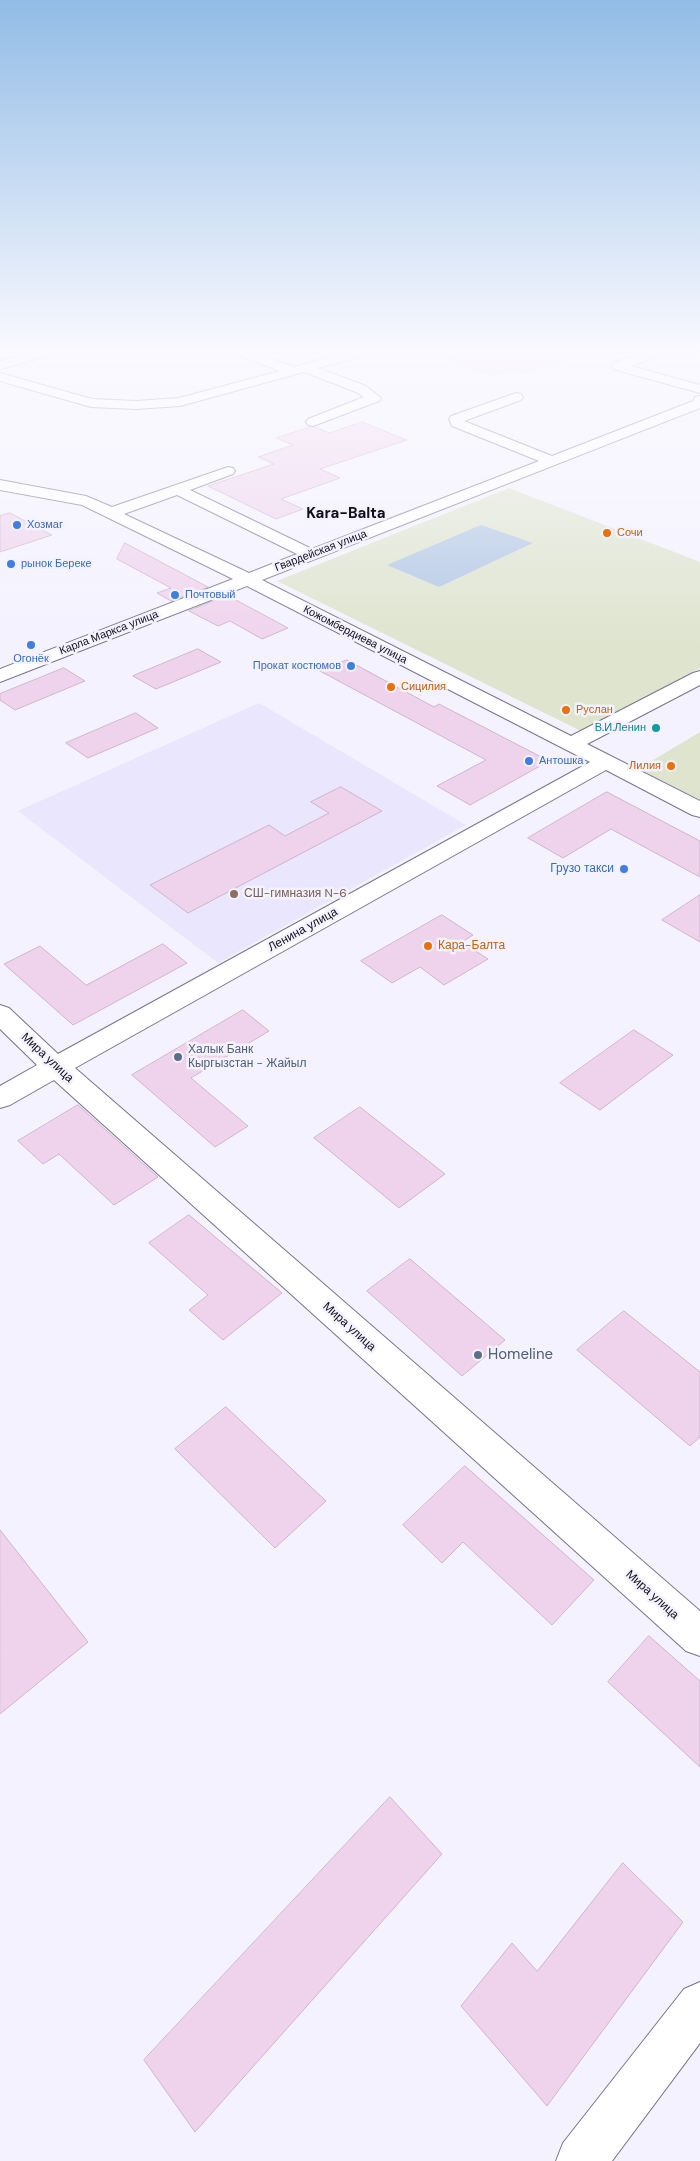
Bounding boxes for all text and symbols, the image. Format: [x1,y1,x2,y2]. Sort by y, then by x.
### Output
district label: Kara-Balta [306,505,386,523]
place label: Хозмаг [27,518,63,532]
marker: Хозмаг [11,519,23,531]
place label: Сочи [617,526,643,540]
street label: Гвардейская улица [273,527,369,575]
marker: Сочи [601,527,613,539]
place label: рынок Береке [21,557,92,571]
marker: рынок Береке [5,558,17,570]
place label: Почтовый [185,588,235,602]
marker: Почтовый [169,589,181,601]
street label: Кожомбердиева улица [301,603,409,667]
street label: Карла Маркса улица [58,608,160,658]
marker: Огонёк [25,639,37,651]
place label: Огонёк [13,652,49,666]
place label: Прокат костюмов [253,659,341,673]
marker: Прокат костюмов [345,660,357,672]
place label: Сицилия [401,680,446,694]
marker: Сицилия [385,681,397,693]
place label: Руслан [576,703,613,717]
marker: Руслан [560,704,572,716]
place label: В.И.Ленин [595,721,646,735]
marker: В.И.Ленин [650,722,662,734]
place label: Антошка [539,754,583,768]
marker: Антошка [523,755,535,767]
place label: Лилия [629,759,661,773]
marker: Лилия [665,760,677,772]
place label: Грузо такси [550,862,614,876]
marker: Грузо такси [618,863,630,875]
place label: СШ-гимназия N-6 [244,887,347,901]
marker: СШ-гимназия N-6 [228,888,240,900]
street label: Ленина улица [266,905,340,955]
place label: Кара-Балта [438,939,505,953]
marker: Кара-Балта [422,940,434,952]
street label: Мира улица [18,1030,76,1086]
place label: Халык Банк Кыргызстан - Жайыл [188,1043,306,1071]
marker: Халык Банк Кыргызстан - Жайыл [172,1051,184,1063]
street label: Мира улица [320,1299,378,1355]
place label: Homeline [488,1346,553,1364]
marker: Homeline [472,1349,484,1361]
street label: Мира улица [623,1567,681,1623]

